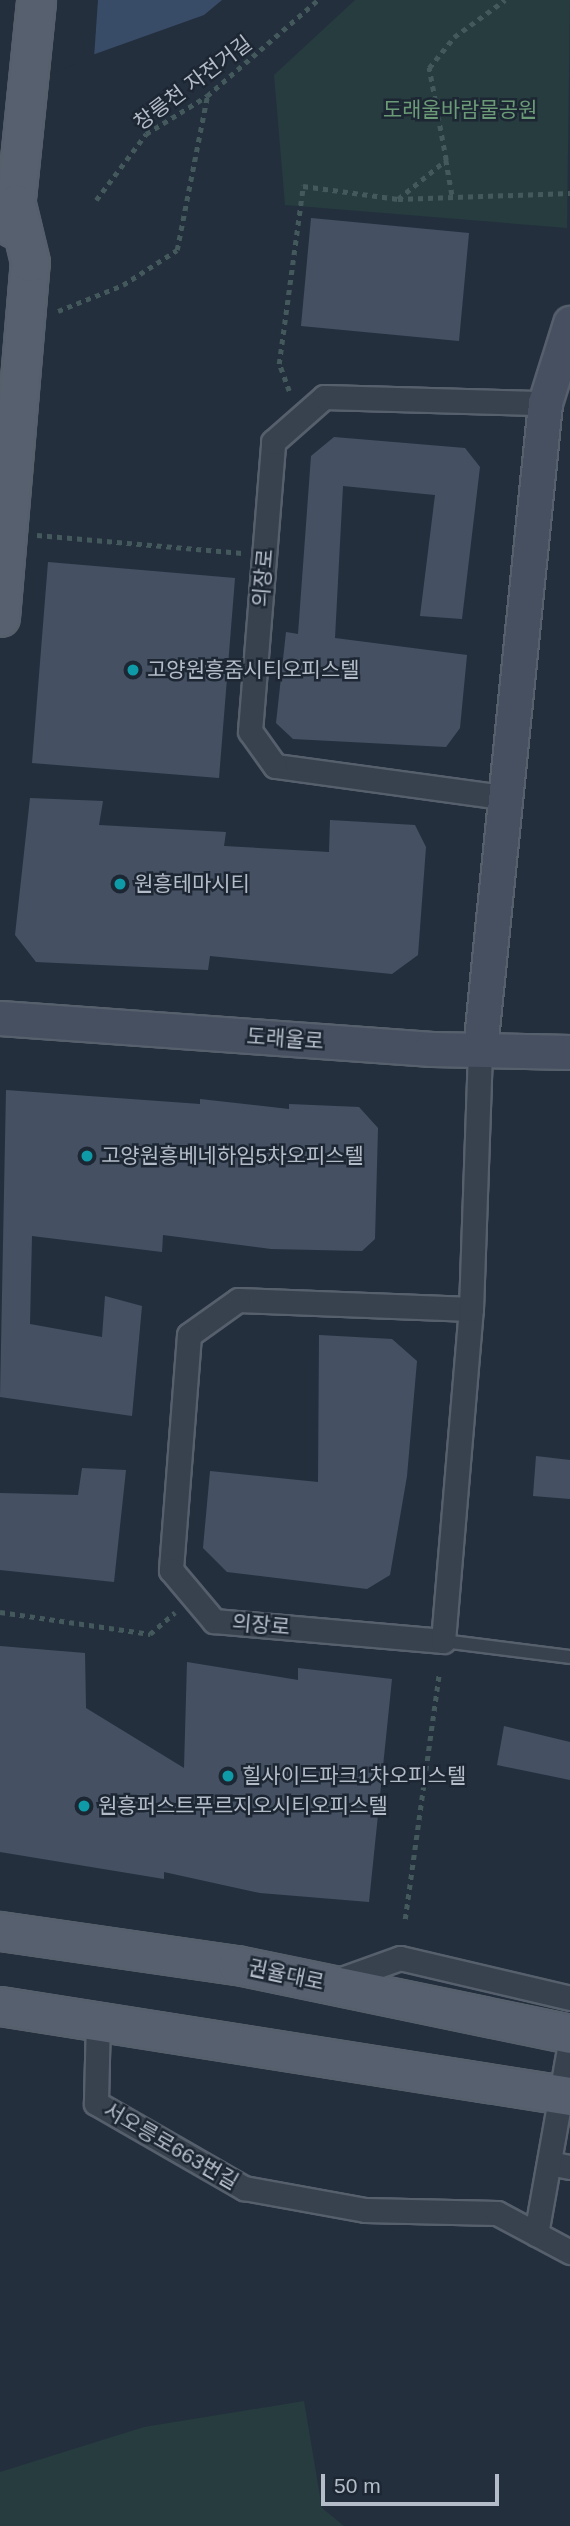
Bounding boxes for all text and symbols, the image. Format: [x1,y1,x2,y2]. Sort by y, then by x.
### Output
street label: 창릉천 자전거길 [129,30,257,136]
park label: 도래울바람물공원 [383,97,537,123]
street label: 의장로 [248,548,278,608]
place label: 고양원흥줌시티오피스텔 [147,657,360,683]
marker: 고양원흥줌시티오피스텔 [125,662,141,678]
place label: 원흥테마시티 [134,871,250,897]
marker: 원흥테마시티 [112,876,128,892]
street label: 도래울로 [246,1024,324,1054]
place label: 고양원흥베네하임5차오피스텔 [101,1143,364,1169]
marker: 고양원흥베네하임5차오피스텔 [79,1148,95,1164]
street label: 의장로 [231,1610,291,1640]
place label: 힐사이드파크1차오피스텔 [242,1763,466,1789]
marker: 힐사이드파크1차오피스텔 [220,1768,236,1784]
place label: 원흥퍼스트푸르지오시티오피스텔 [98,1793,388,1819]
marker: 원흥퍼스트푸르지오시티오피스텔 [76,1798,92,1814]
street label: 권율대로 [246,1955,326,1995]
street label: 서오릉로663번길 [99,2097,243,2195]
scale bar [325,2460,504,2504]
text: 50 m [334,2474,381,2497]

